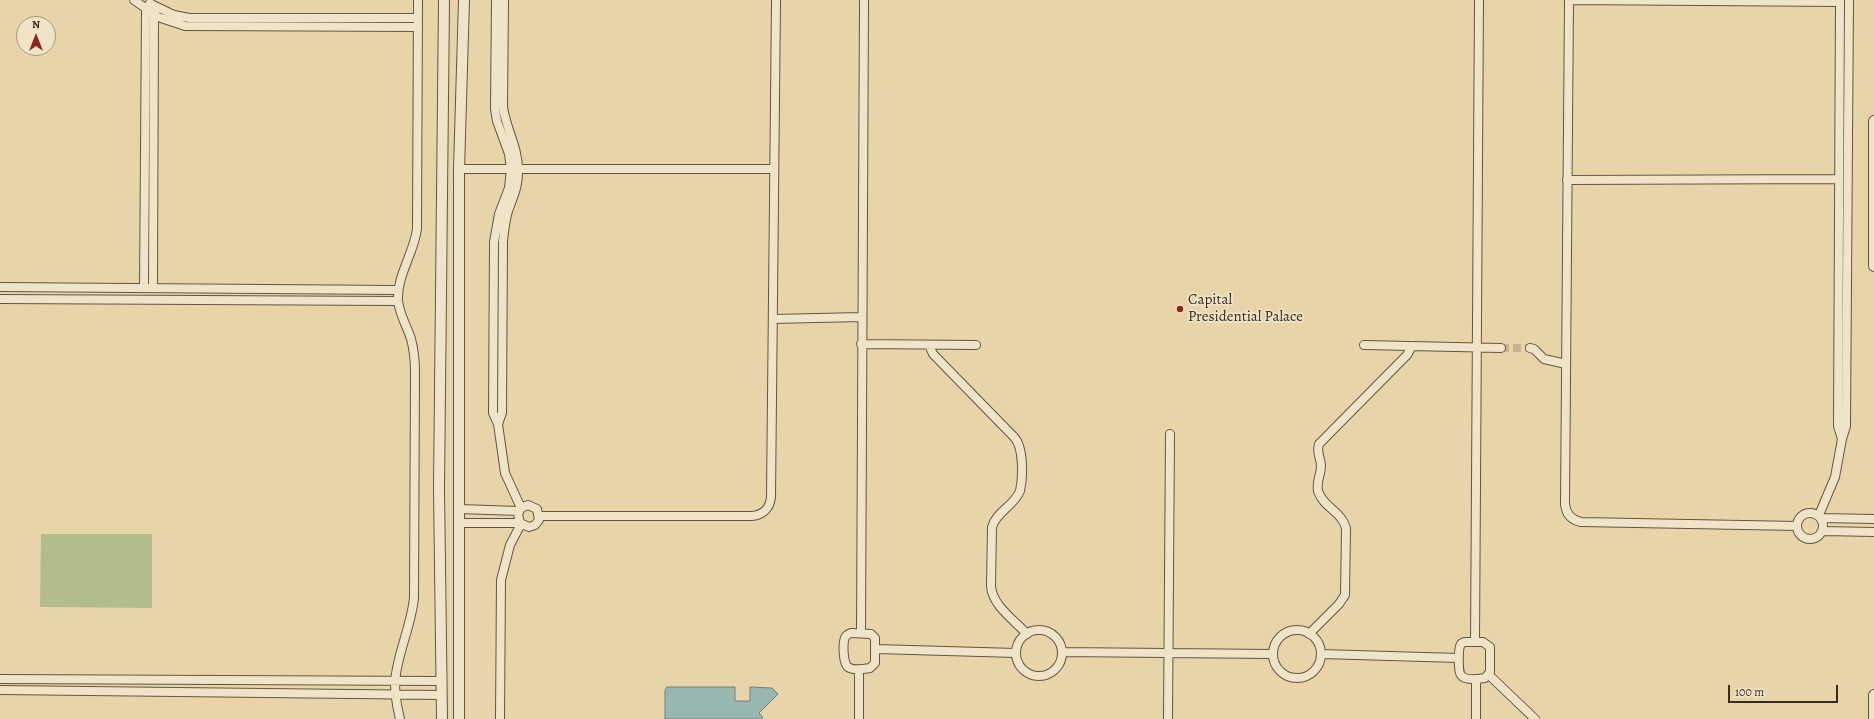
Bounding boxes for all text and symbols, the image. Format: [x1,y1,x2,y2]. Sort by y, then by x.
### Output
north arrow [16,16,56,56]
text: N [32,17,40,32]
place label: Capital Presidential Palace [1188,291,1303,326]
marker: Capital Presidential Palace [1175,304,1185,314]
scale bar [1730,677,1840,703]
text: 100 m [1735,684,1764,700]

